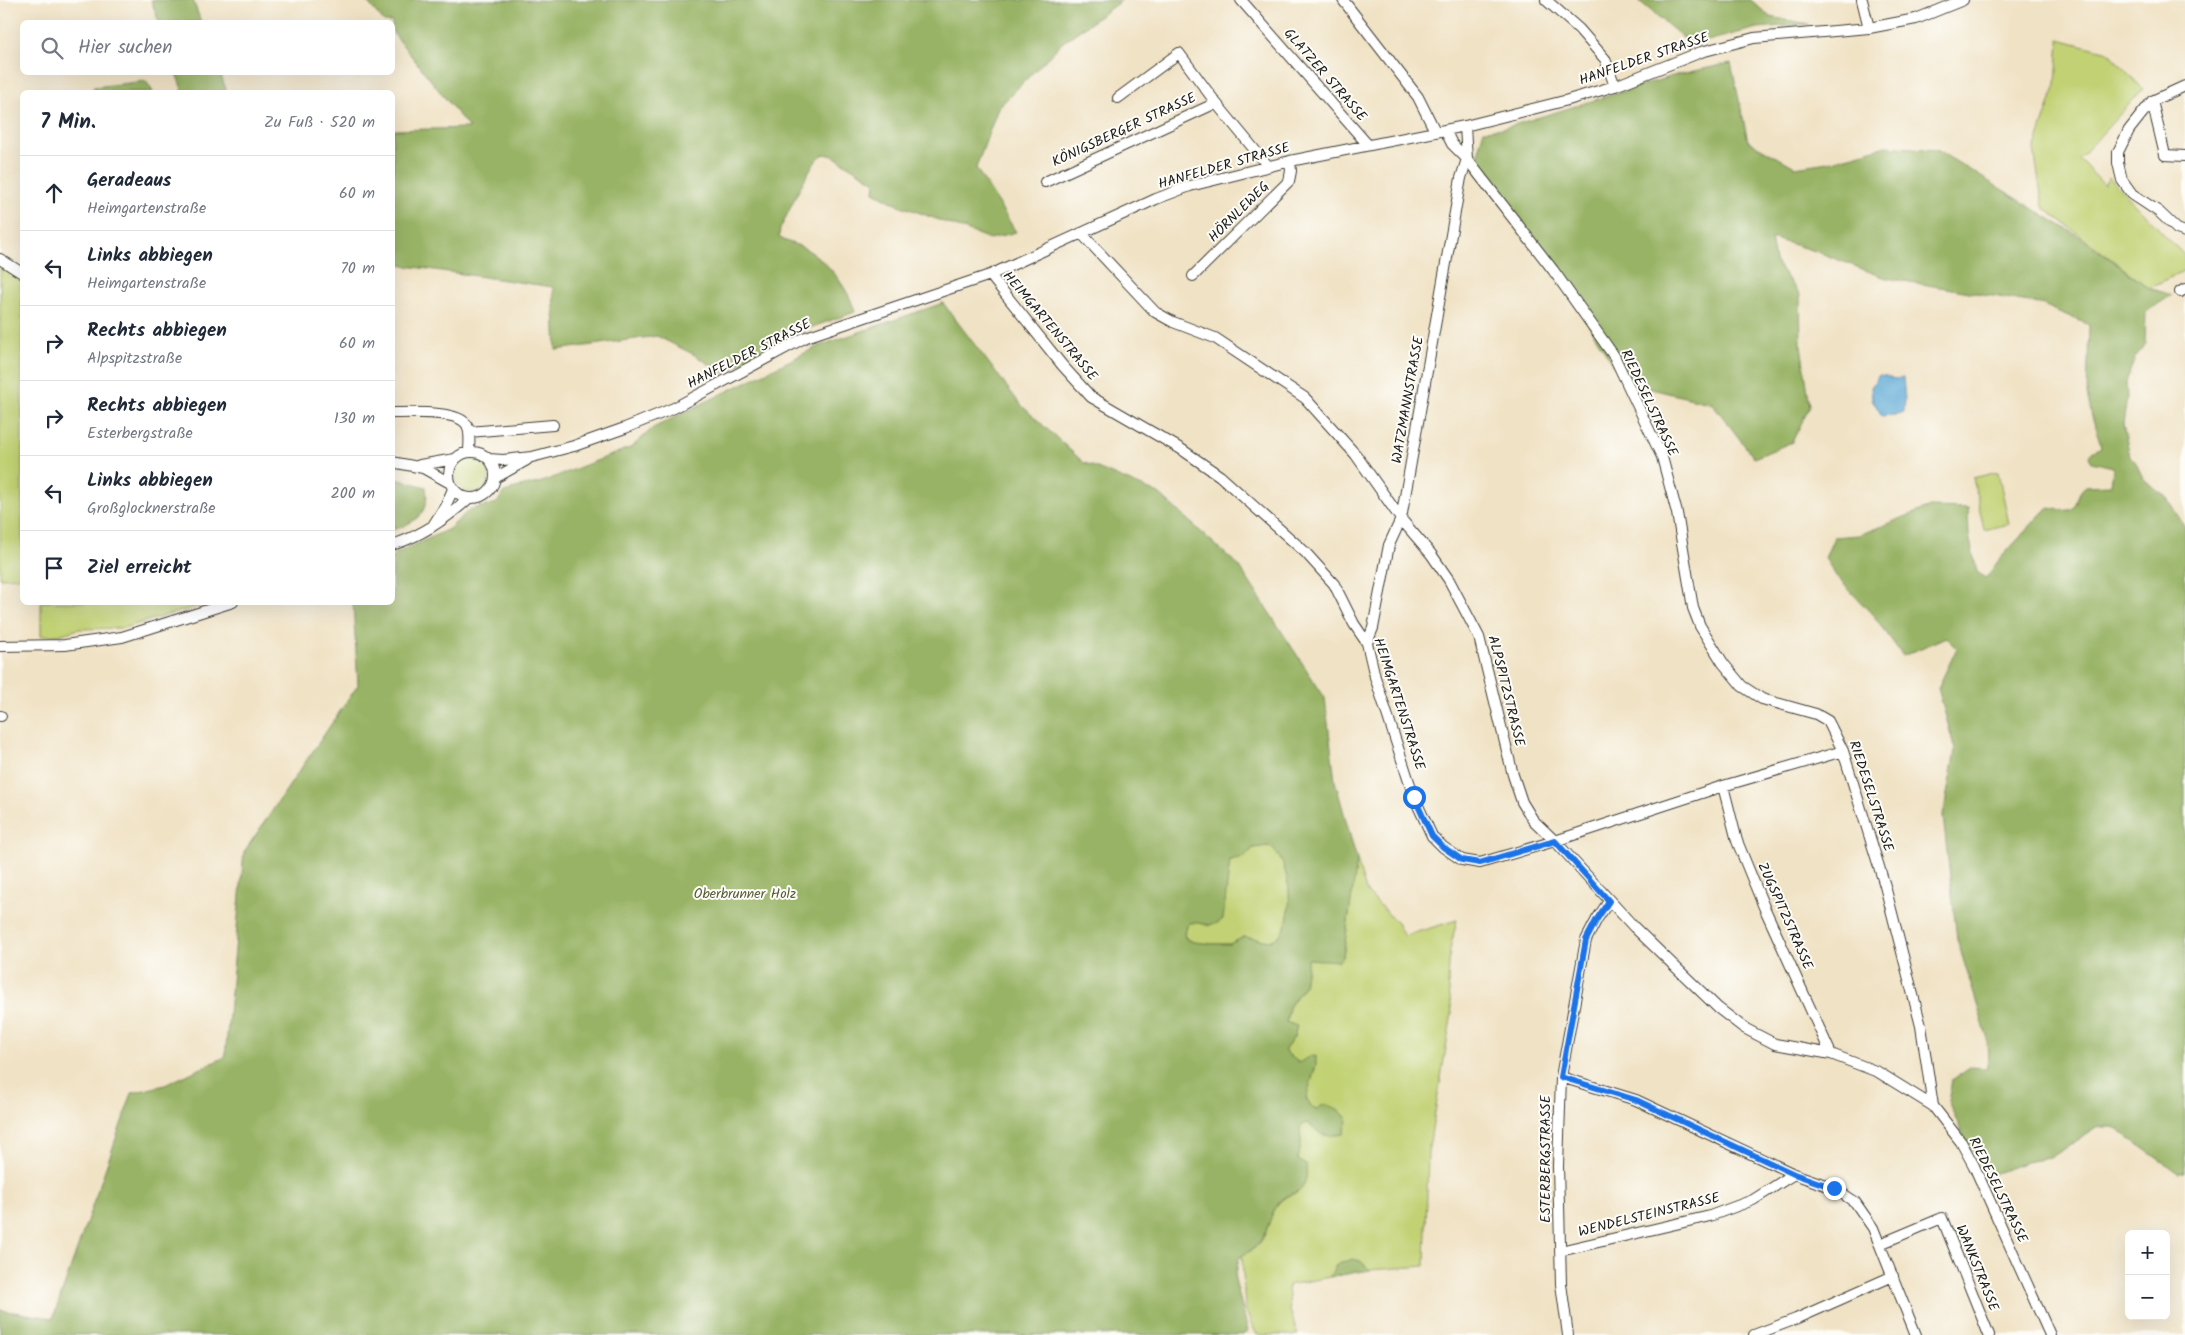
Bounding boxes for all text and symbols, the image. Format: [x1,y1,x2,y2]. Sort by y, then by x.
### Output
search box [20,20,395,75]
street label: GLATZER STRASSE [1278,23,1372,127]
street label: HANFELDER STRASSE [1576,26,1713,92]
text: Hier suchen [78,33,172,63]
icon: search [38,34,66,62]
street label: KÖNIGSBERGER STRASSE [1048,86,1201,173]
text: 7 Min. [40,106,96,139]
text: Zu Fuß · 520 m [264,110,375,135]
street label: HANFELDER STRASSE [1155,136,1293,195]
text: Geradeaus [87,166,172,196]
street label: HÖRNLEWEG [1203,176,1275,248]
icon: ahead [40,179,68,207]
text: 60 m [339,181,375,206]
text: Heimgartenstraße [87,196,206,221]
text: Links abbiegen [87,241,213,271]
icon: left [40,254,68,282]
text: 70 m [340,256,375,281]
street label: HEIMGARTENSTRASSE [997,266,1103,387]
text: Heimgartenstraße [87,271,206,296]
street label: HANFELDER STRASSE [683,313,815,395]
text: Rechts abbiegen [87,316,227,346]
icon: right [40,329,68,357]
text: 60 m [339,331,375,356]
street label: WATZMANNSTRASSE [1386,334,1430,465]
text: Alpspitzstraße [87,346,182,371]
street label: RIEDESELSTRASSE [1615,346,1684,461]
text: Rechts abbiegen [87,391,227,421]
icon: right [40,404,68,432]
text: 130 m [334,406,375,431]
text: Esterbergstraße [87,421,193,446]
text: Links abbiegen [87,466,213,496]
icon: left [40,479,68,507]
text: 200 m [331,481,375,506]
text: Großglocknerstraße [87,496,215,521]
text: Ziel erreicht [87,553,192,583]
icon: arrive [40,554,68,582]
street label: ALPSPITZSTRASSE [1482,633,1531,750]
street label: HEIMGARTENSTRASSE [1367,635,1431,774]
street label: RIEDESELSTRASSE [1843,737,1900,855]
route start [1403,786,1426,809]
street label: ZUGSPITZSTRASSE [1751,859,1819,974]
park label: Oberbrunner Holz [694,883,796,905]
street label: ESTERBERGSTRASSE [1535,1094,1557,1223]
street label: RIEDESELSTRASSE [1963,1133,2034,1248]
route end [1823,1177,1846,1200]
street label: WENDELSTEINSTRASSE [1576,1187,1723,1243]
street label: WANKSTRASSE [1950,1221,2005,1315]
map controls [2125,1230,2170,1320]
button: + [2125,1230,2170,1275]
button: − [2125,1275,2170,1320]

